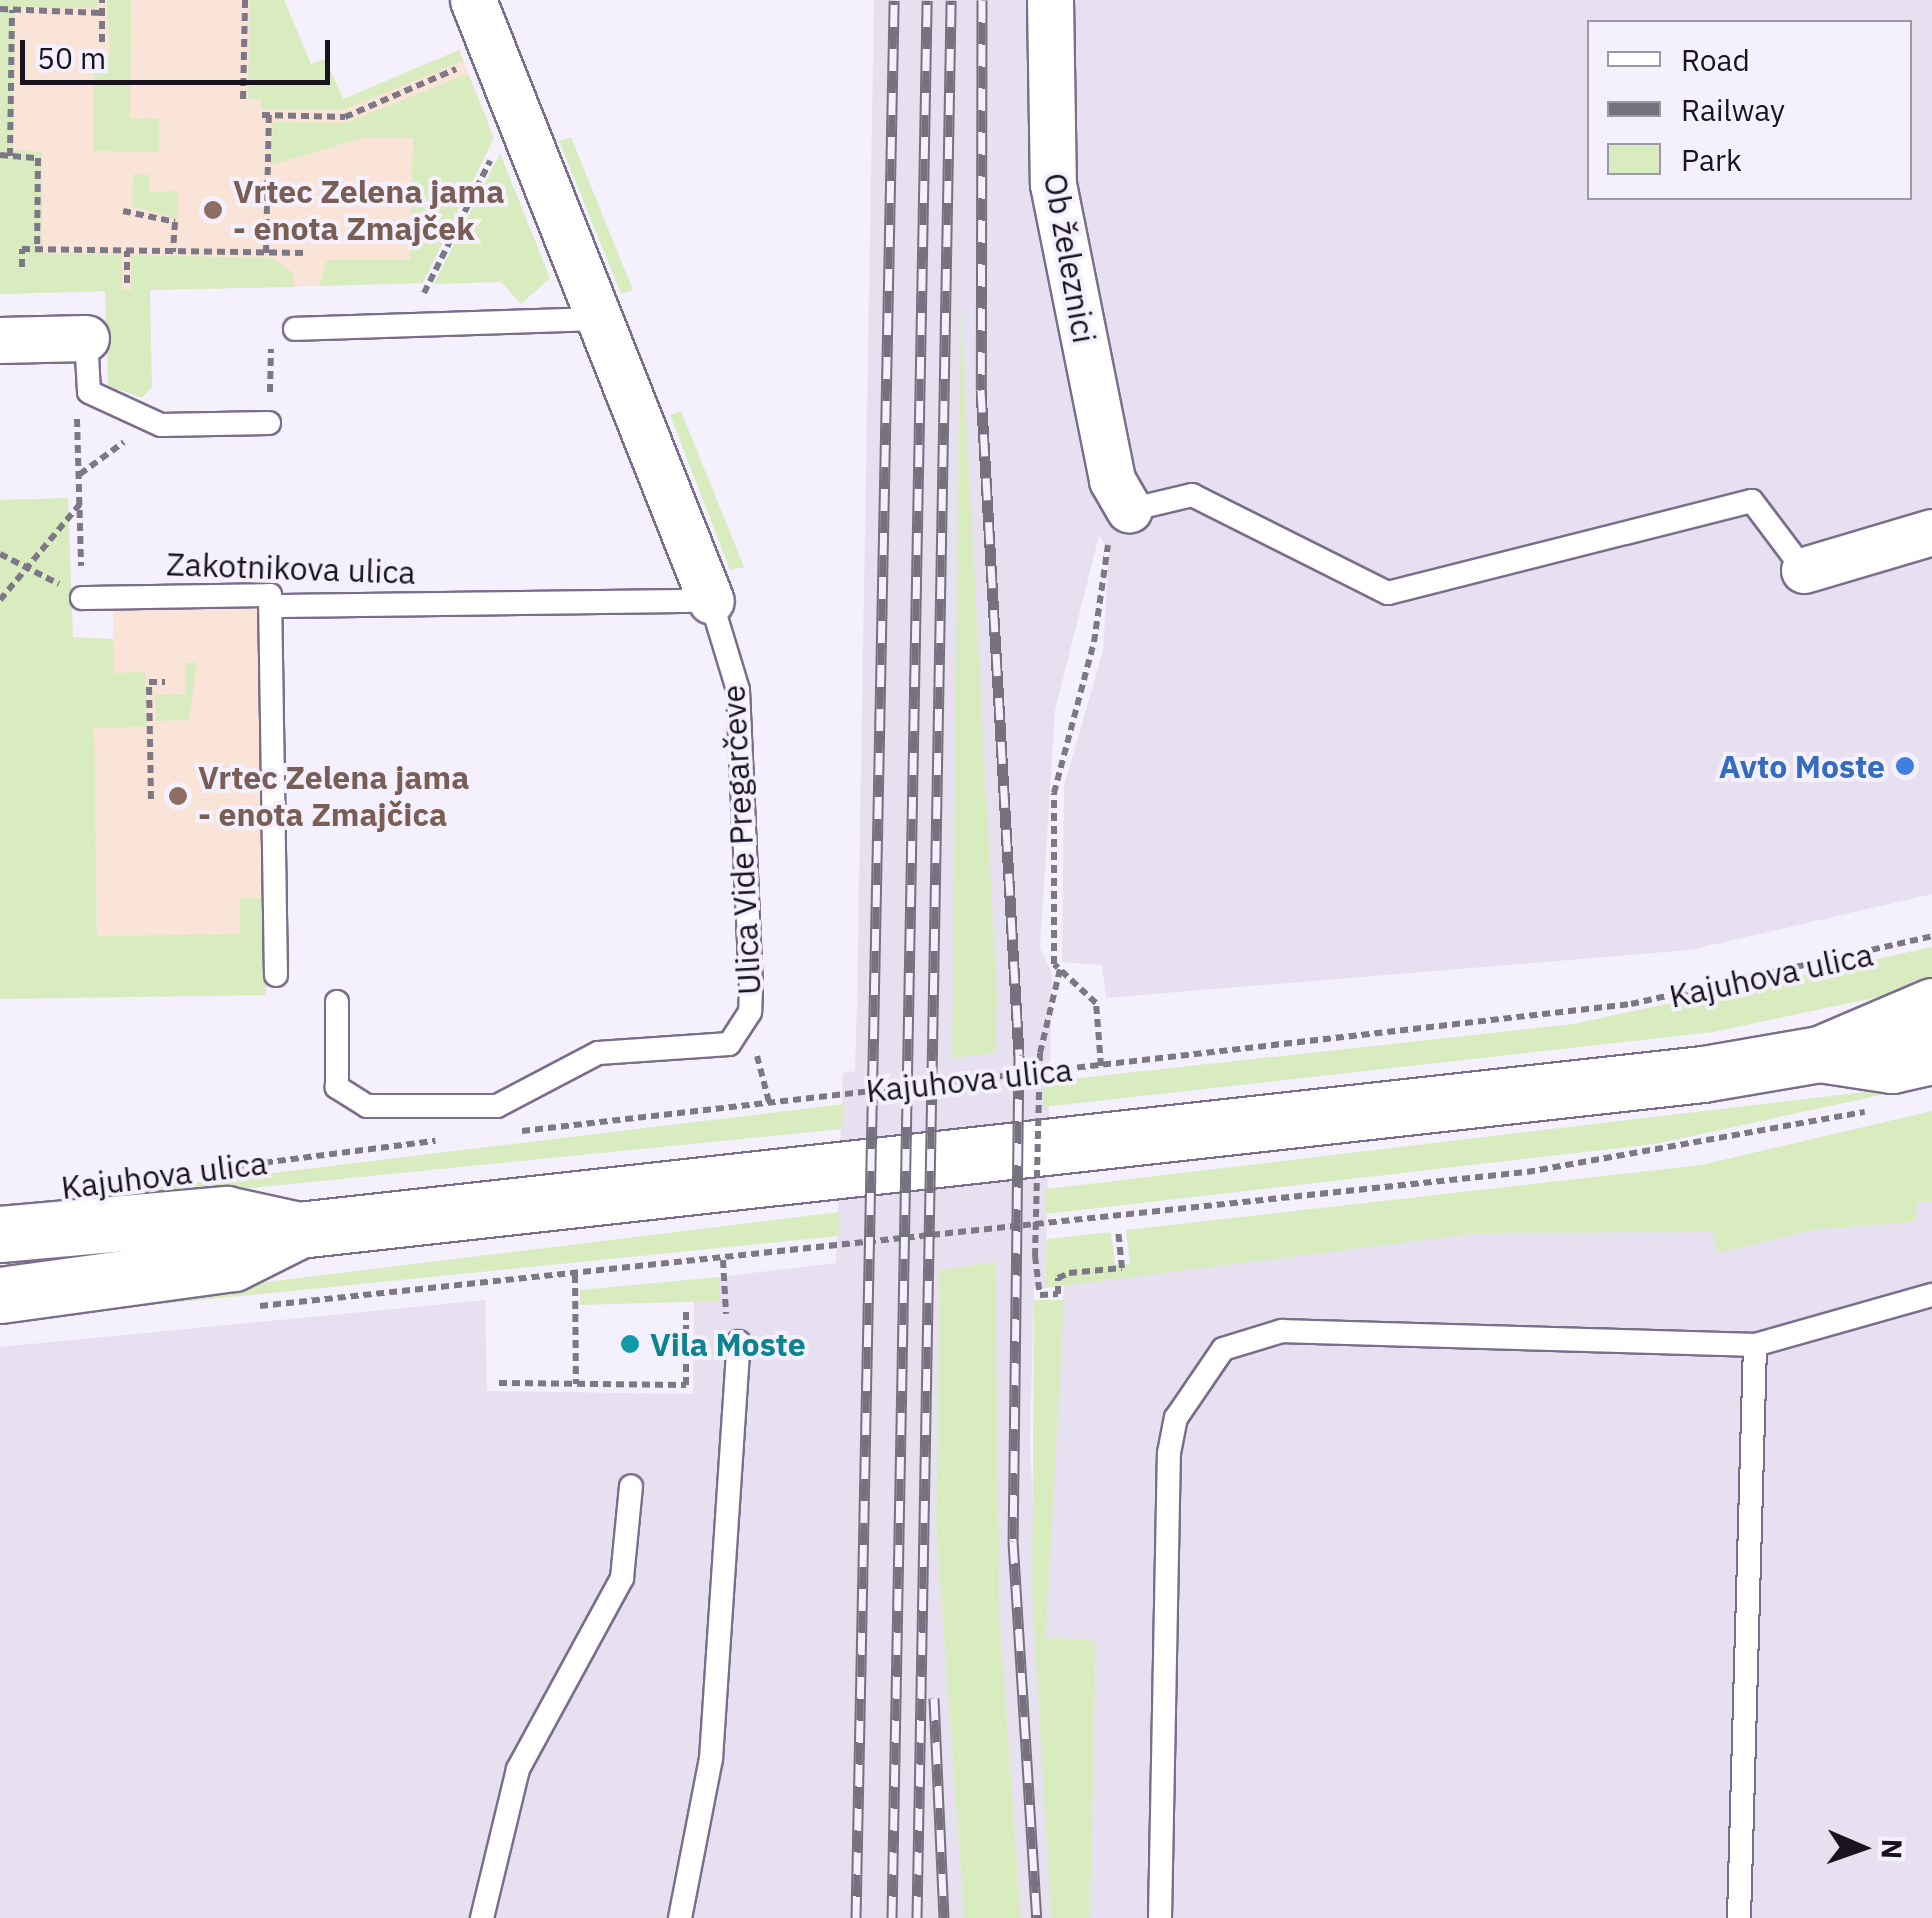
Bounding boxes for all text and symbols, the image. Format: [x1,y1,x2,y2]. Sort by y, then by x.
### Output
scale bar [25,20,335,82]
legend [1587,20,1912,200]
text: 50 m [37,38,106,77]
text: Road [1681,40,1750,79]
text: Railway [1681,90,1785,129]
text: Park [1681,140,1742,179]
street label: Ob železnici [1036,170,1104,346]
place label: Vrtec Zelena jama - enota Zmajček [233,173,504,248]
marker: Vrtec Zelena jama - enota Zmajček [202,199,224,221]
street label: Zakotnikova ulica [166,544,416,592]
street label: Ulica Vide Pregarčeve [714,684,768,996]
place label: Avto Moste [1719,747,1885,785]
marker: Avto Moste [1894,755,1916,777]
place label: Vrtec Zelena jama - enota Zmajčica [198,759,469,834]
marker: Vrtec Zelena jama - enota Zmajčica [167,785,189,807]
street label: Kajuhova ulica [1666,935,1876,1015]
street label: Kajuhova ulica [864,1050,1074,1110]
street label: Kajuhova ulica [59,1143,269,1207]
place label: Vila Moste [650,1325,806,1363]
marker: Vila Moste [619,1333,641,1355]
north arrow [1812,1798,1912,1898]
text: N [1874,1838,1911,1860]

